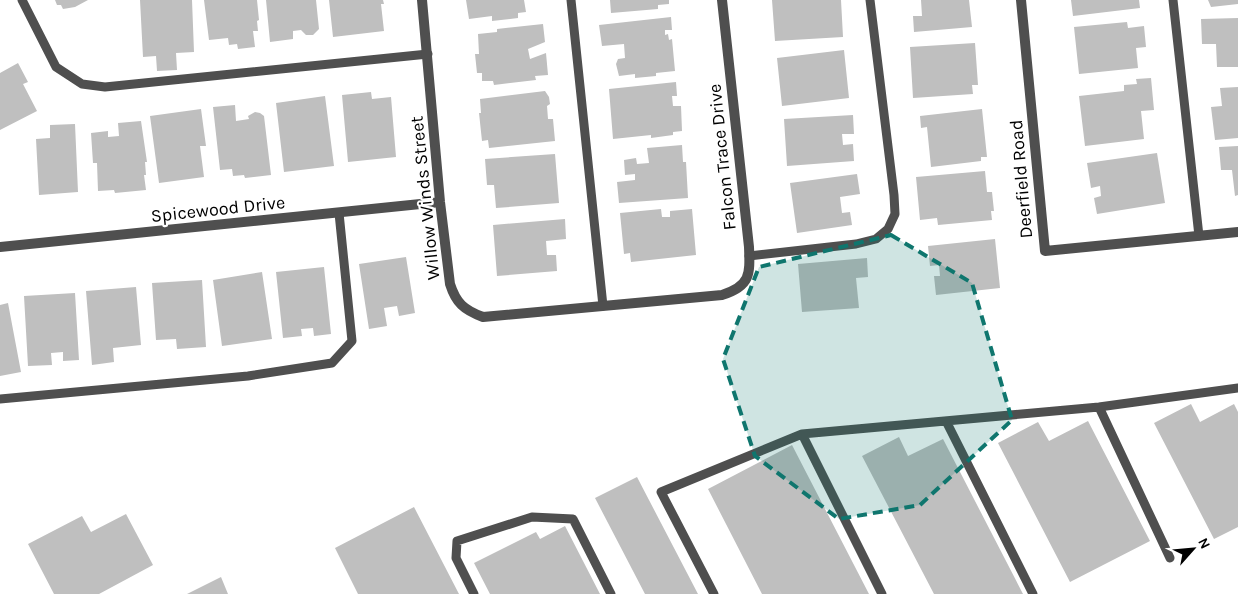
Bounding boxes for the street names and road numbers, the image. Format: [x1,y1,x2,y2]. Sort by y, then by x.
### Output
street label: Falcon Trace Drive [703,83,741,231]
street label: Willow Winds Street [405,115,445,281]
street label: Deerfield Road [1005,119,1037,239]
street label: Spicewood Drive [150,191,286,227]

